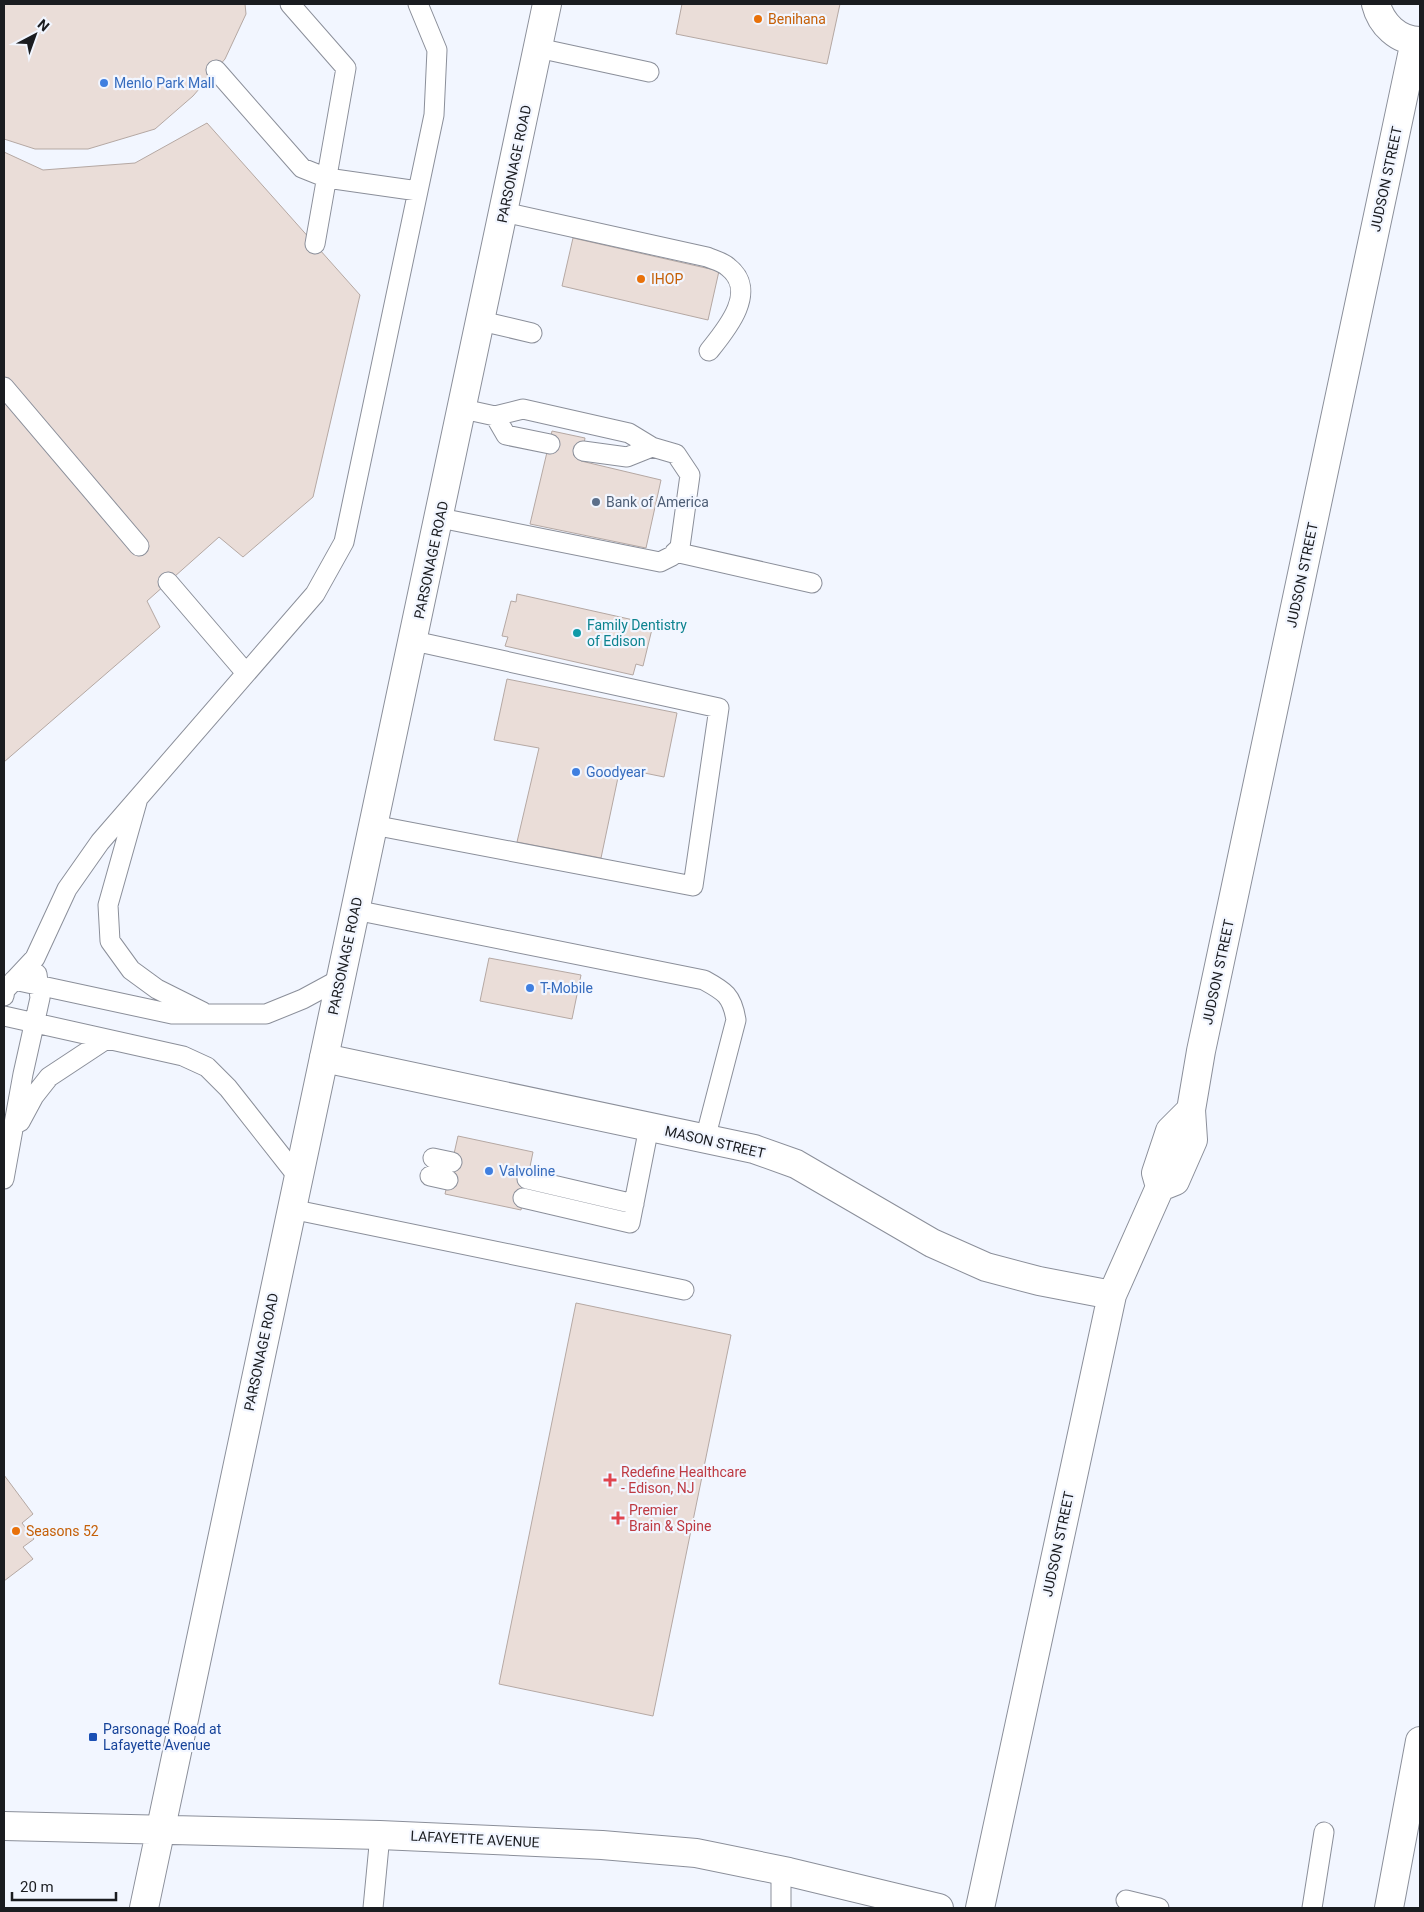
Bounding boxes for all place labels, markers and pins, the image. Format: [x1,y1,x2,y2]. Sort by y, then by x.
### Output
place label: Benihana [768,11,826,27]
marker: Benihana [752,13,764,25]
place label: Menlo Park Mall [114,75,215,91]
marker: Menlo Park Mall [98,77,110,89]
place label: IHOP [651,271,683,287]
marker: IHOP [635,273,647,285]
place label: Bank of America [606,494,709,510]
marker: Bank of America [590,496,602,508]
place label: Family Dentistry of Edison [587,617,687,649]
marker: Family Dentistry of Edison [571,627,583,639]
place label: Goodyear [586,764,646,780]
marker: Goodyear [570,766,582,778]
place label: T-Mobile [540,980,593,996]
marker: T-Mobile [524,982,536,994]
place label: Valvoline [499,1163,555,1179]
marker: Valvoline [483,1165,495,1177]
place label: Redefine Healthcare - Edison, NJ [621,1464,746,1496]
marker: Redefine Healthcare - Edison, NJ [603,1473,617,1487]
place label: Premier Brain & Spine [629,1502,711,1534]
marker: Premier Brain & Spine [611,1511,625,1525]
place label: Seasons 52 [26,1523,99,1539]
marker: Seasons 52 [10,1525,22,1537]
place label: Parsonage Road at Lafayette Avenue [103,1721,222,1753]
marker: Parsonage Road at Lafayette Avenue [87,1731,99,1743]

